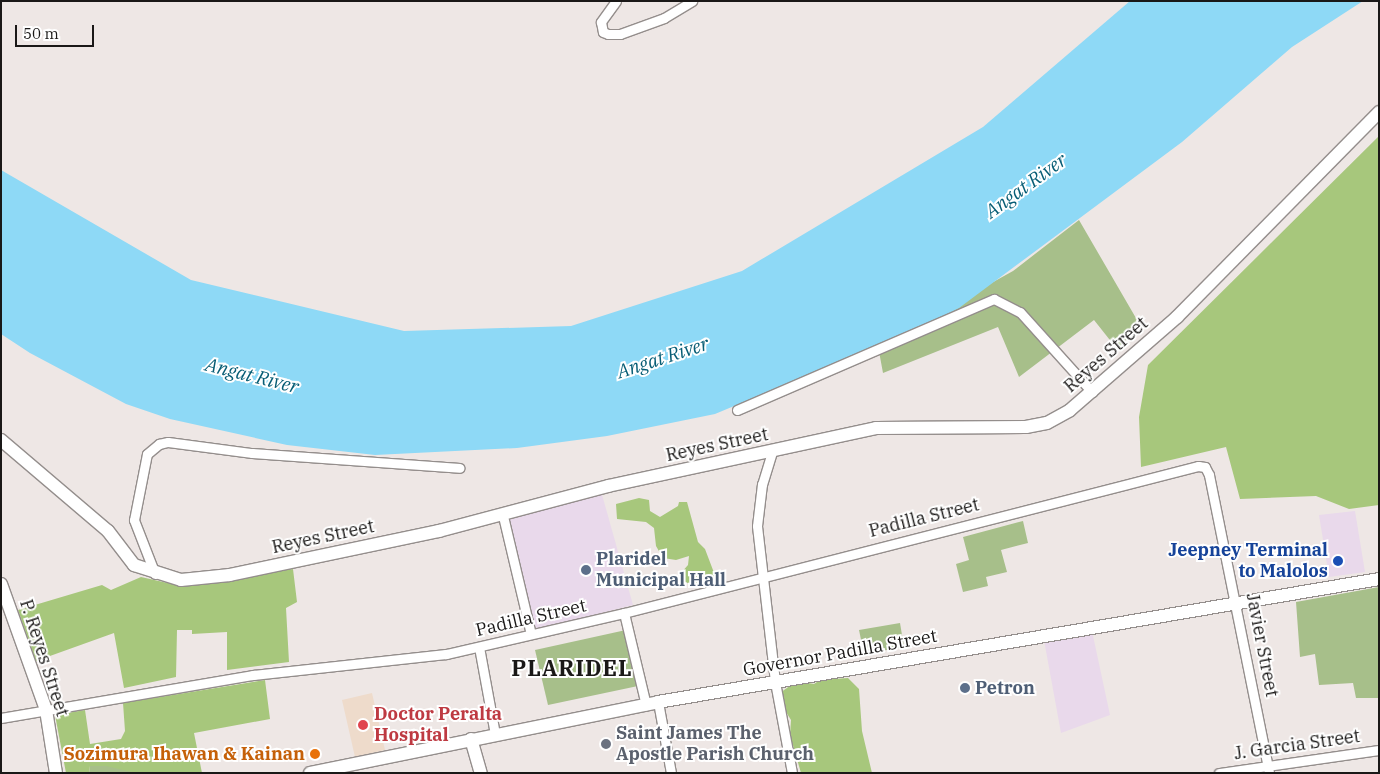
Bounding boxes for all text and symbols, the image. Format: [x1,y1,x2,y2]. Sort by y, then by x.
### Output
scale bar [18,15,96,47]
text: 50 m [23,24,59,43]
water label: Angat River [981,149,1071,223]
street label: Reyes Street [1060,313,1152,397]
water label: Angat River [614,332,712,384]
water label: Angat River [203,353,301,399]
street label: Reyes Street [664,424,770,466]
street label: Padilla Street [867,494,981,542]
street label: Reyes Street [270,516,376,558]
place label: Jeepney Terminal to Malolos [1168,540,1328,582]
place label: Plaridel Municipal Hall [596,549,726,592]
marker: Jeepney Terminal to Malolos [1332,555,1344,567]
marker: Plaridel Municipal Hall [580,564,592,576]
street label: Javier Street [1241,591,1283,699]
street label: Padilla Street [474,595,588,641]
street label: P. Reyes Street [15,597,73,719]
street label: Governor Padilla Street [741,625,939,681]
district label: PLARIDEL [510,655,634,681]
place label: Petron [975,677,1035,699]
marker: Petron [959,682,971,694]
place label: Doctor Peralta Hospital [374,704,502,746]
marker: Doctor Peralta Hospital [356,718,370,732]
place label: Saint James The Apostle Parish Church [616,723,814,766]
street label: J. Garcia Street [1233,725,1361,765]
marker: Saint James The Apostle Parish Church [600,738,612,750]
place label: Sozimura Ihawan & Kainan [63,743,305,765]
marker: Sozimura Ihawan & Kainan [309,748,321,760]

